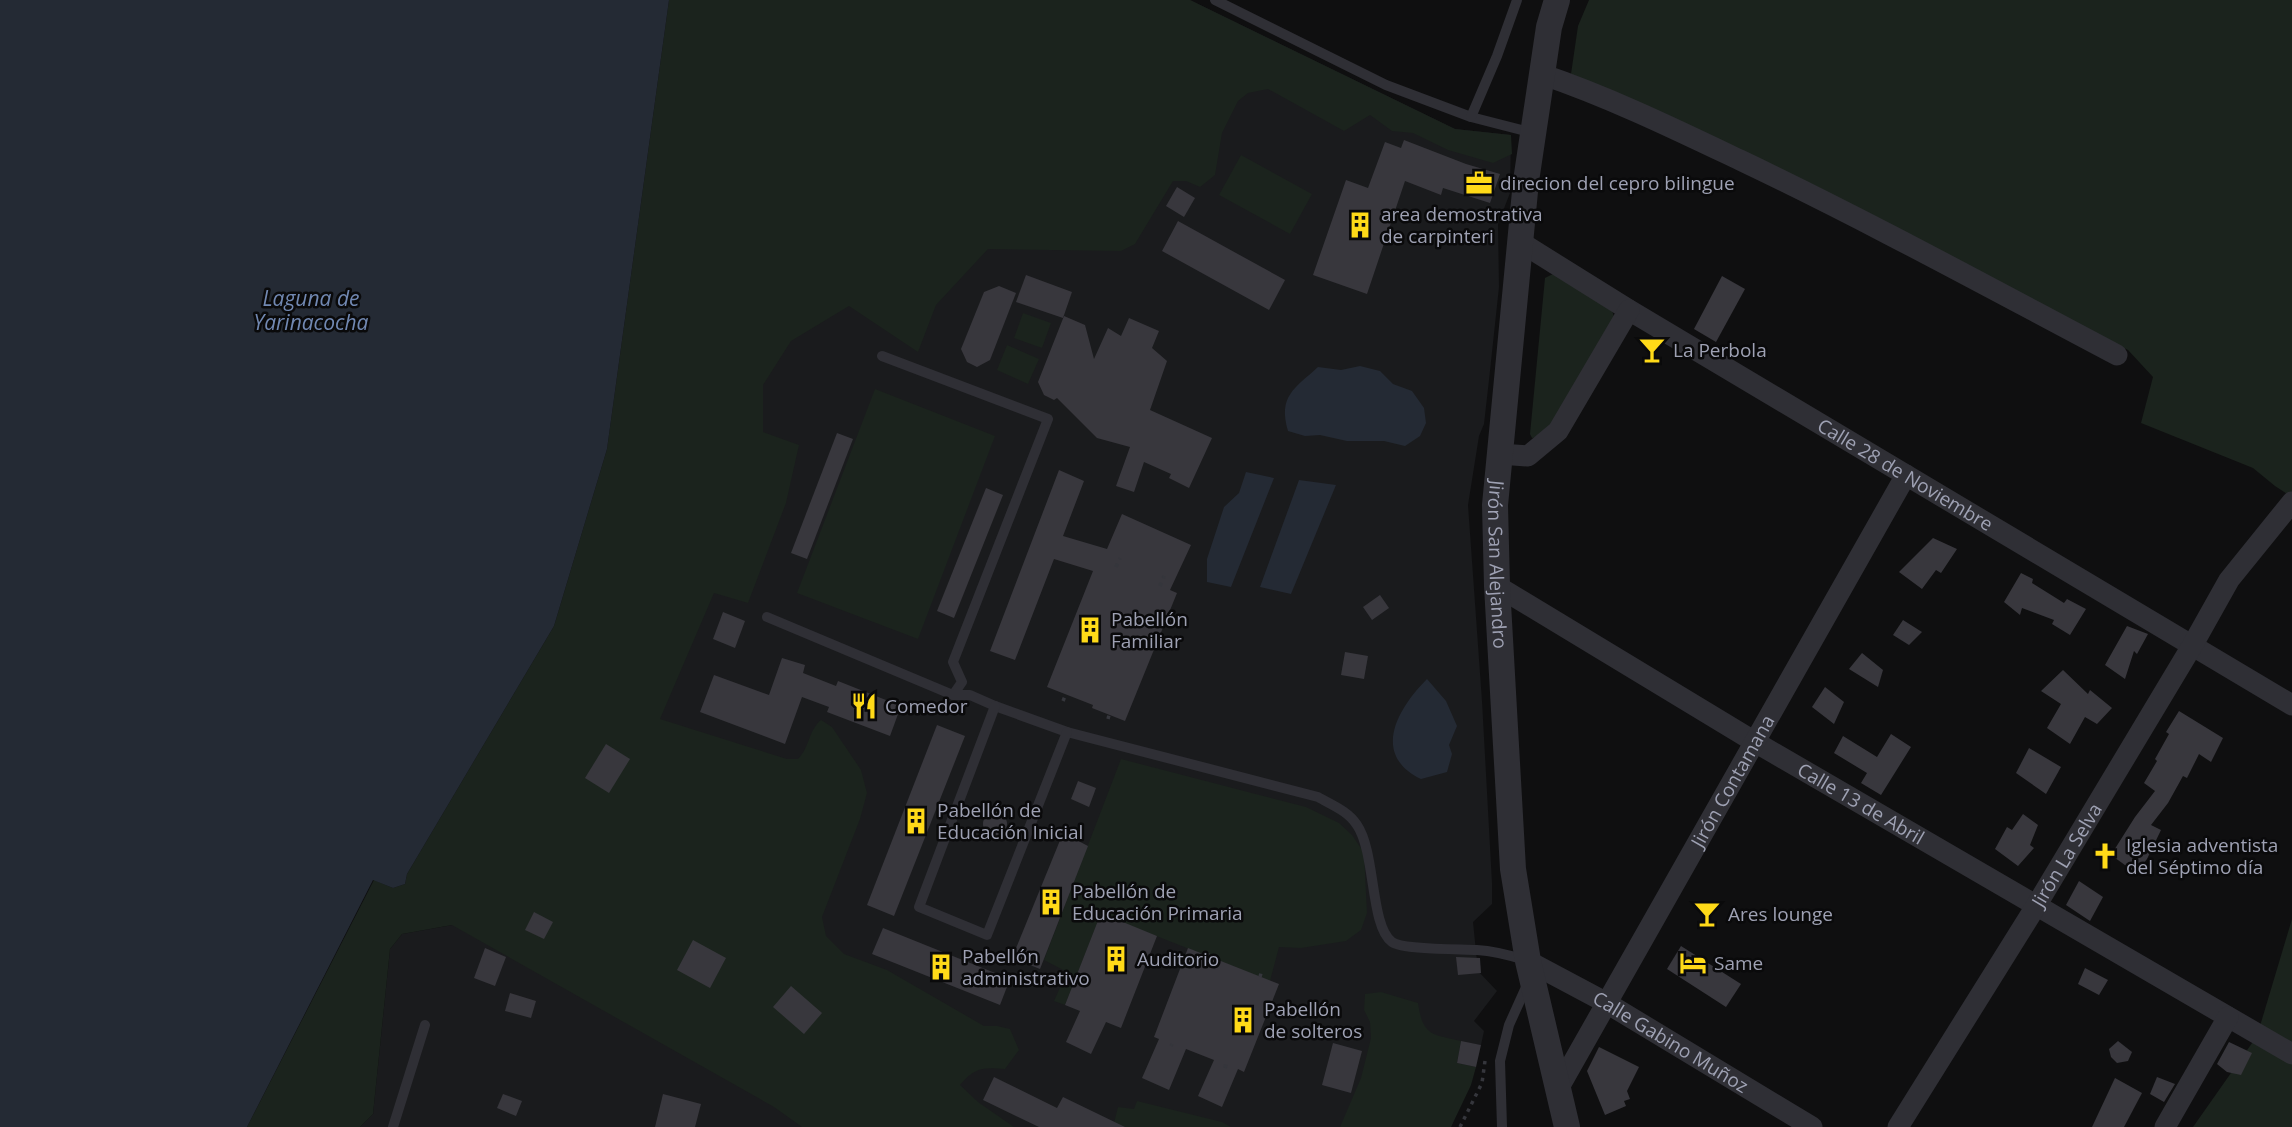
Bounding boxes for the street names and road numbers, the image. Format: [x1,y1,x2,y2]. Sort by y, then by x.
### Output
street label: Calle 28 de Noviembre [1813,412,1998,537]
street label: Jirón San Alejandro [1482,477,1514,650]
street label: Jirón Contamana [1684,710,1780,854]
street label: Calle 13 de Abril [1793,756,1929,851]
street label: Jirón La Selva [2024,798,2108,914]
street label: Calle Gabino Muñoz [1588,985,1753,1099]

